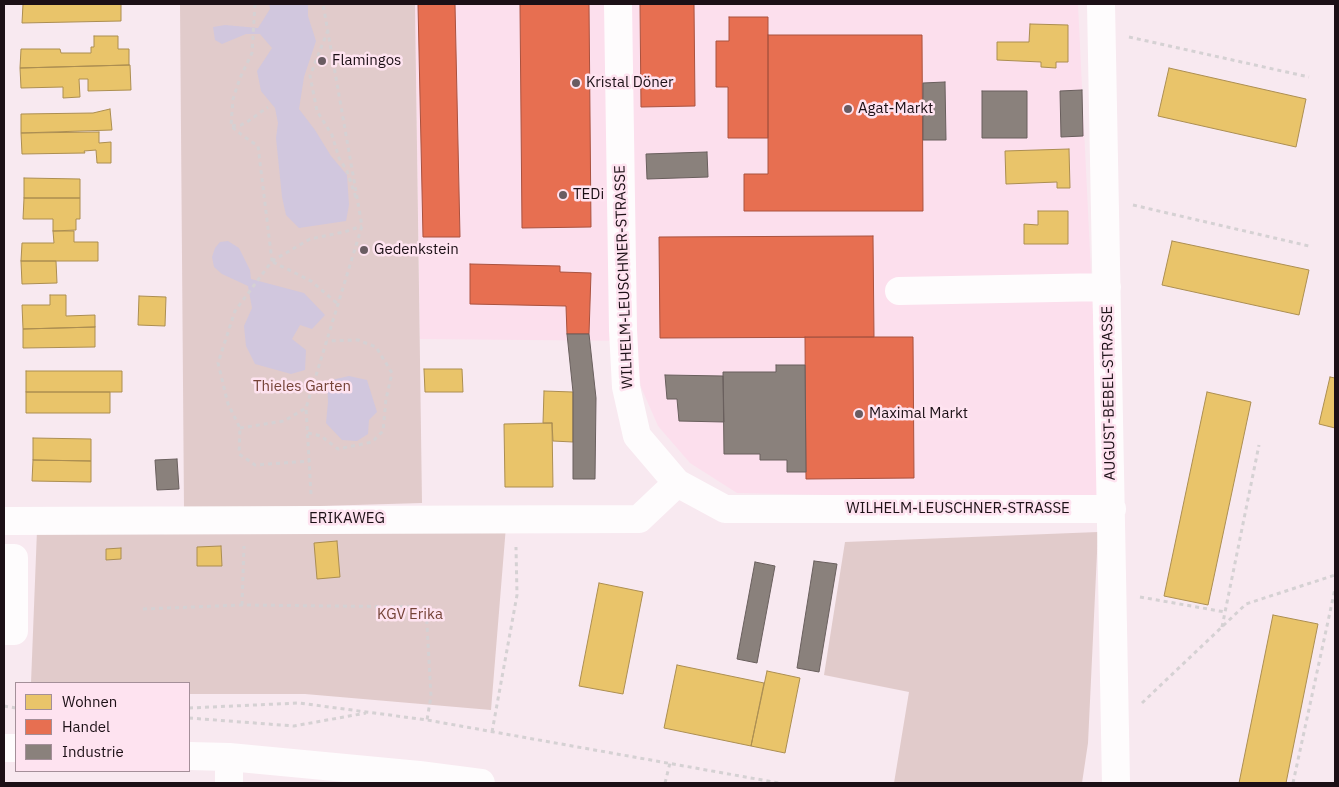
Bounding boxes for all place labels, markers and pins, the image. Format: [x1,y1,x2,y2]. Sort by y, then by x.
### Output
place label: Flamingos [332,52,401,70]
marker: Flamingos [316,55,328,67]
place label: Kristal Döner [586,74,673,92]
marker: Kristal Döner [570,77,582,89]
place label: Agat-Markt [858,100,933,118]
marker: Agat-Markt [842,103,854,115]
place label: TEDi [573,186,604,204]
marker: TEDi [557,189,569,201]
place label: Gedenkstein [374,241,459,259]
marker: Gedenkstein [358,244,370,256]
place label: Maximal Markt [869,405,968,423]
marker: Maximal Markt [853,408,865,420]

